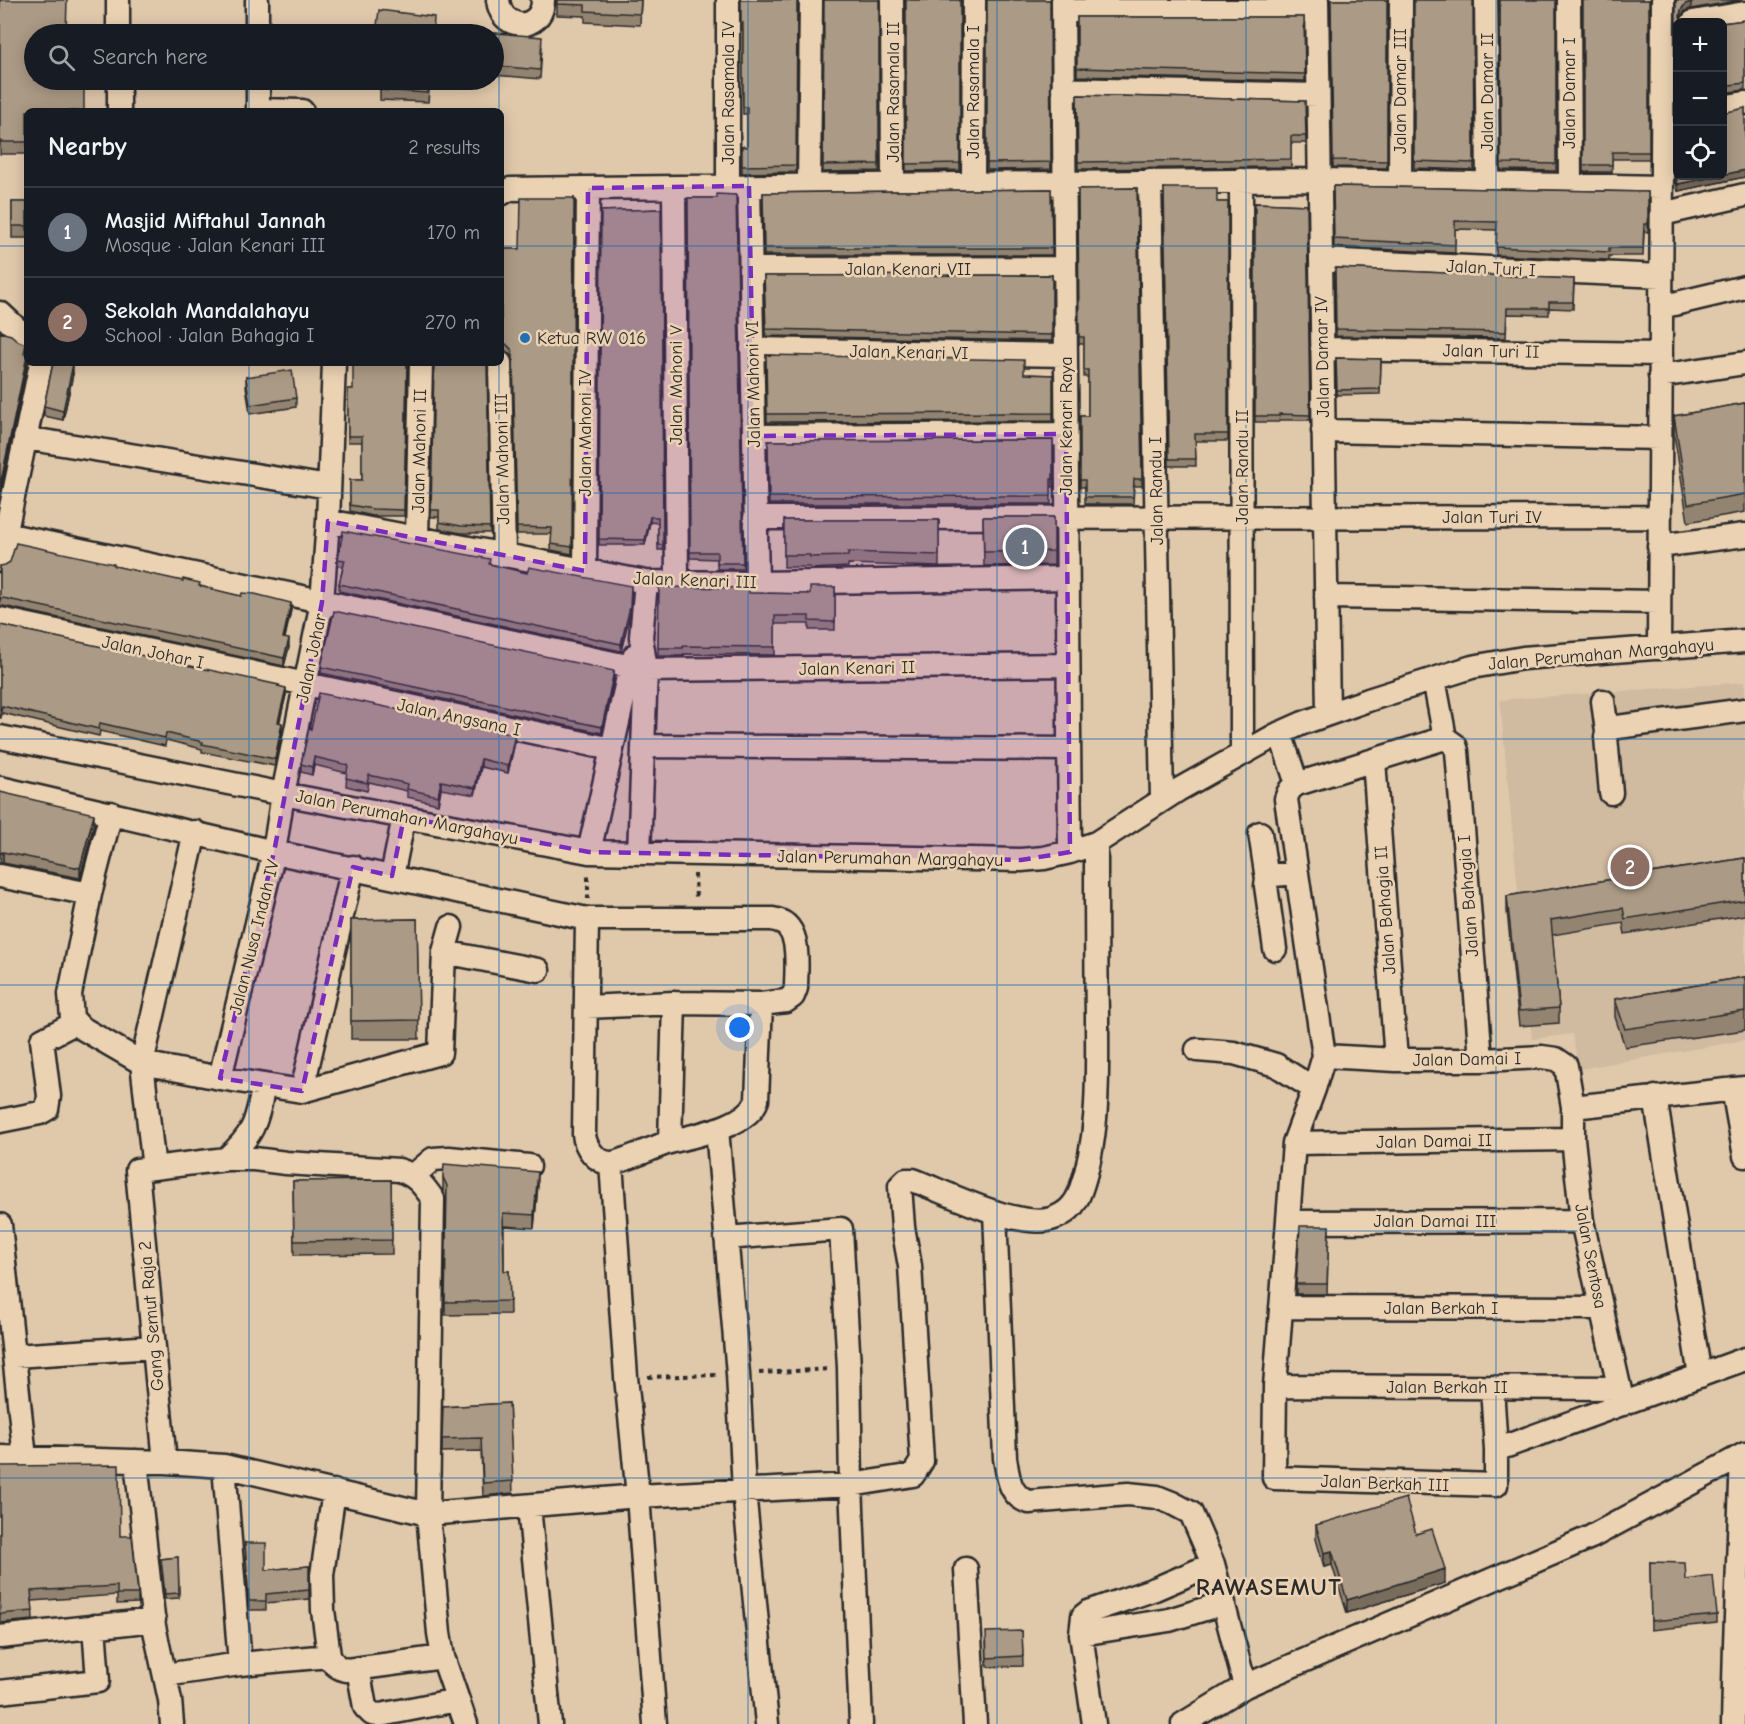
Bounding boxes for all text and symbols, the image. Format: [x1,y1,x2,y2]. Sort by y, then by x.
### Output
map controls [1673,18,1727,180]
button: + [1673,18,1727,72]
street label: Jalan Rasamala IV [718,21,739,165]
street label: Jalan Rasamala II [883,22,904,162]
search box [24,24,504,90]
street label: Jalan Rasamala I [963,25,984,159]
street label: Jalan Damar III [1390,28,1411,154]
street label: Jalan Damar II [1477,33,1498,151]
street label: Jalan Damar I [1559,37,1580,149]
icon: search [45,41,78,74]
text: Search here [93,44,208,70]
button: − [1673,72,1727,126]
button: locate [1673,126,1727,180]
text: Nearby [48,132,127,162]
text: 2 results [408,136,480,159]
text: Masjid Miftahul Jannah [105,208,326,234]
text: 1 [64,221,71,244]
text: 170 m [427,221,480,244]
text: Mosque · Jalan Kenari III [105,234,325,257]
street label: Jalan Turi I [1446,256,1536,281]
street label: Jalan Kenari VII [845,259,971,280]
street label: Jalan Damar IV [1311,296,1334,418]
text: Sekolah Mandalahayu [105,298,310,324]
text: 2 [63,311,72,334]
text: 270 m [425,311,480,334]
street label: Jalan Mahoni VI [742,320,765,448]
text: School · Jalan Bahagia I [105,324,314,347]
street label: Jalan Mahoni V [666,325,687,445]
place label: Ketua RW 016 [537,328,646,349]
marker: Ketua RW 016 [518,331,532,345]
street label: Jalan Turi II [1442,340,1540,363]
street label: Jalan Kenari VI [849,341,969,364]
street label: Jalan Kenari Raya [1056,356,1077,496]
street label: Jalan Mahoni IV [575,369,596,497]
street label: Jalan Mahoni II [408,389,431,513]
street label: Jalan Mahoni III [491,393,514,525]
street label: Jalan Randu II [1232,409,1253,525]
street label: Jalan Randu I [1145,437,1168,545]
street label: Jalan Turi IV [1442,507,1542,528]
pin: 1 [1006,524,1044,570]
street label: Jalan Kenari III [633,568,757,593]
street label: Jalan Johar [292,611,331,705]
street label: Jalan Johar I [100,631,206,674]
street label: Jalan Perumahan Margahayu [1487,634,1715,675]
street label: Jalan Kenari II [799,657,915,680]
street label: Jalan Angsana I [395,694,523,741]
street label: Jalan Perumahan Margahayu [294,786,520,849]
street label: Jalan Bahagia I [1454,834,1483,958]
pin: 2 [1610,844,1650,890]
street label: Jalan Bahagia II [1371,845,1400,975]
street label: Jalan Perumahan Margahayu [777,846,1003,871]
street label: Jalan Nusa Indah IV [225,857,284,1017]
your location [725,1013,754,1042]
street label: Jalan Damai I [1413,1048,1522,1071]
street label: Jalan Damai II [1376,1130,1492,1153]
street label: Jalan Sentosa [1570,1202,1611,1310]
street label: Jalan Damai III [1374,1211,1496,1232]
street label: Gang Semut Raja 2 [134,1240,169,1392]
street label: Jalan Berkah I [1384,1298,1498,1319]
street label: Jalan Berkah II [1386,1377,1508,1398]
street label: Jalan Berkah III [1320,1471,1450,1496]
district label: RAWASEMUT [1196,1573,1342,1601]

